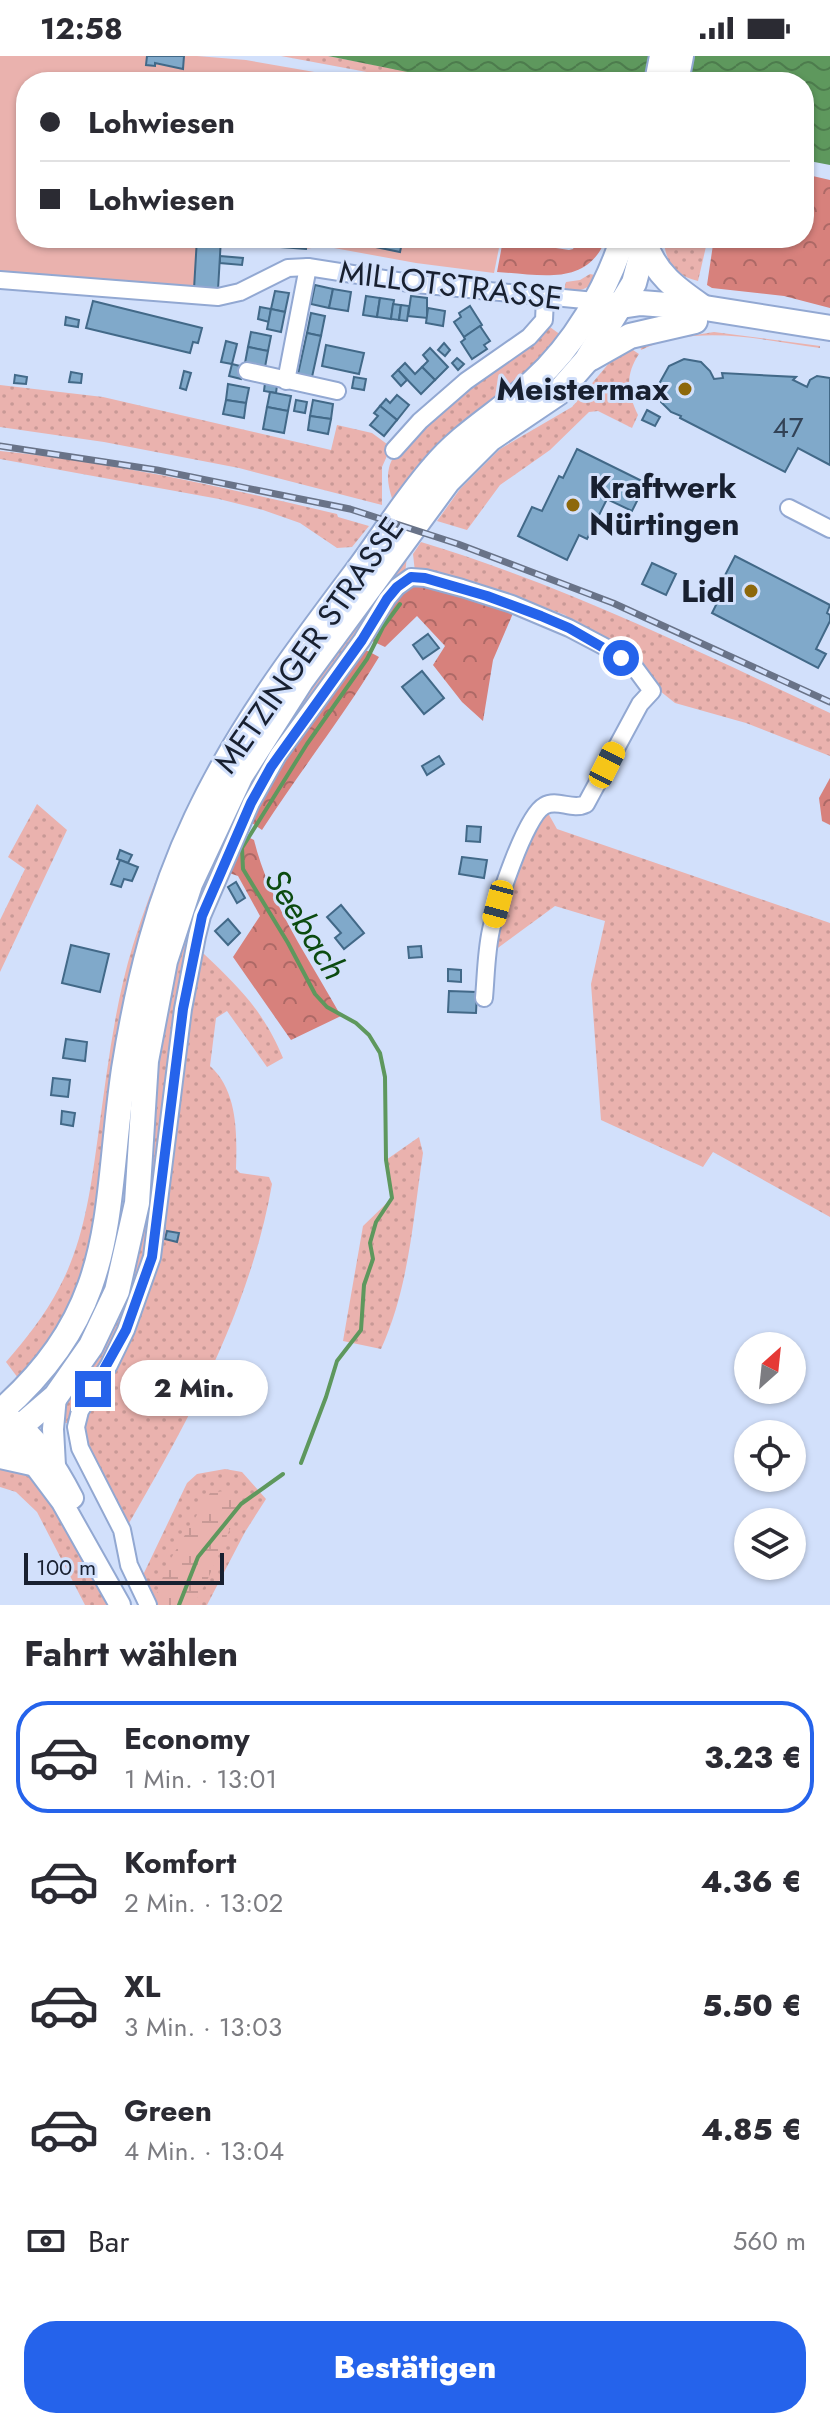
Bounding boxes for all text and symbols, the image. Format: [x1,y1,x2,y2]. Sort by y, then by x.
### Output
text: 12:58 [40,7,123,50]
text: Lohwiesen [88,101,235,144]
text: Lohwiesen [88,178,235,221]
street label: MILLOTSTRASSE [337,248,565,322]
place label: Meistermax [497,366,670,412]
marker: Meistermax [676,380,694,398]
house number: 47 [772,407,804,448]
place label: Kraftwerk Nürtingen [589,464,740,547]
marker: Kraftwerk Nürtingen [564,496,582,514]
street label: METZINGER STRASSE [203,508,415,782]
place label: Lidl [681,568,735,614]
marker: Lidl [742,582,760,600]
route start [603,640,639,676]
car [585,738,629,792]
water label: Seebach [252,859,359,989]
car [480,878,516,930]
north arrow [734,1332,806,1404]
map controls [734,1332,806,1580]
callout: 2 Min. [121,1361,269,1417]
text: 2 Min. [154,1369,234,1407]
route end [75,1371,111,1407]
button: locate [734,1420,806,1492]
button: layers [734,1508,806,1580]
scale bar [24,1549,224,1585]
text: 100 m [36,1551,96,1583]
text: Fahrt wählen [24,1627,238,1679]
text: Economy [124,1717,250,1760]
icon: car [28,1721,100,1793]
text: 3.23 € [704,1736,802,1779]
text: 1 Min. · 13:01 [124,1760,277,1798]
text: Komfort [124,1841,236,1884]
icon: car [28,1845,100,1917]
text: 4.36 € [701,1860,802,1903]
text: 2 Min. · 13:02 [124,1884,283,1922]
text: XL [124,1965,160,2008]
icon: car [28,1969,100,2041]
text: 5.50 € [702,1984,802,2027]
text: 3 Min. · 13:03 [124,2008,282,2046]
text: Green [124,2089,212,2132]
icon: car [28,2093,100,2165]
text: 4.85 € [701,2108,802,2151]
text: 4 Min. · 13:04 [124,2132,284,2170]
icon: cash [24,2219,68,2263]
text: Bar [88,2220,129,2263]
text: 560 m [733,2222,806,2260]
button: Bestätigen [24,2321,806,2413]

